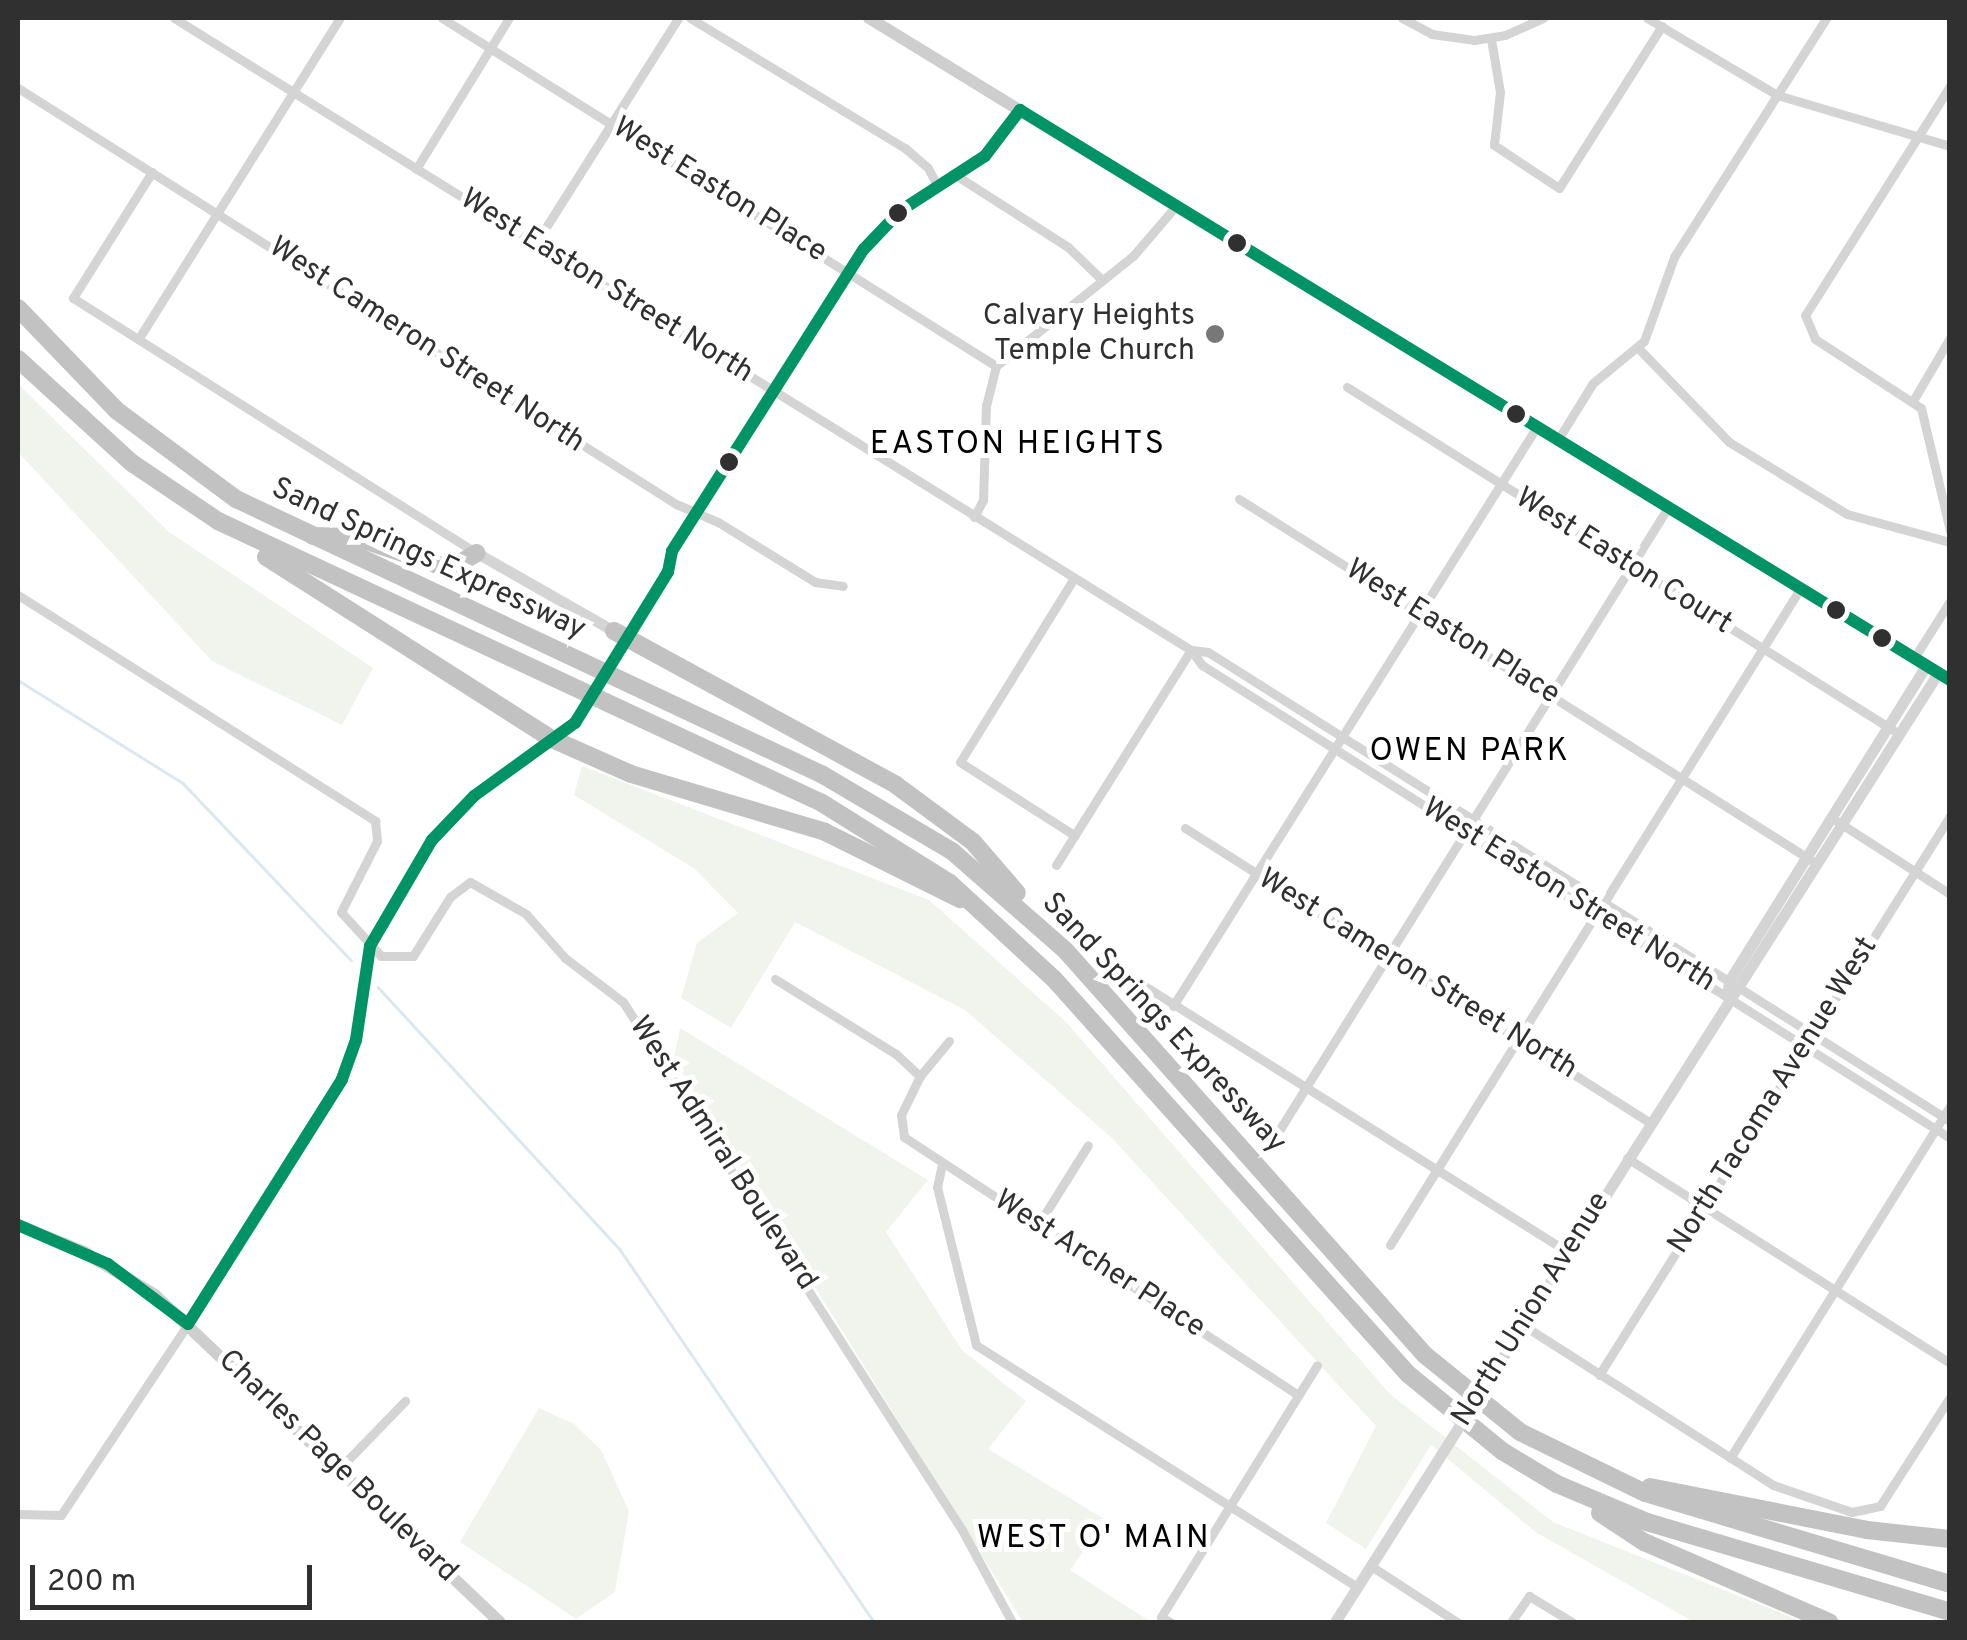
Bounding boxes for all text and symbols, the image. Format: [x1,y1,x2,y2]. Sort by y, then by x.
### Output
street label: West Easton Place [605,111,833,271]
street label: West Easton Street North [453,182,759,392]
unlabelled marker [888,203,908,223]
street label: West Cameron Street North [261,230,591,462]
unlabelled marker [1227,233,1247,253]
place label: Calvary Heights Temple Church [983,299,1195,370]
marker: Calvary Heights Temple Church [1204,323,1226,345]
unlabelled marker [1506,404,1526,424]
district label: EASTON HEIGHTS [870,426,1166,464]
unlabelled marker [719,452,739,472]
street label: Sand Springs Expressway [265,471,591,649]
street label: West Easton Court [1508,481,1738,643]
street label: West Easton Place [1338,553,1566,713]
unlabelled marker [1826,600,1846,620]
unlabelled marker [1872,628,1892,648]
district label: OWEN PARK [1370,733,1570,771]
street label: West Easton Street North [1415,791,1721,1001]
street label: West Cameron Street North [1251,862,1583,1088]
street label: Sand Springs Expressway [1033,886,1293,1162]
street label: North Tacoma Avenue West [1661,930,1887,1262]
street label: West Admiral Boulevard [620,1010,824,1298]
street label: West Archer Place [986,1183,1212,1347]
street label: North Union Avenue [1445,1186,1619,1434]
street label: Charles Page Boulevard [210,1343,464,1591]
district label: WEST O' MAIN [976,1520,1212,1558]
scale bar [35,1545,318,1607]
text: 200 m [47,1564,136,1601]

